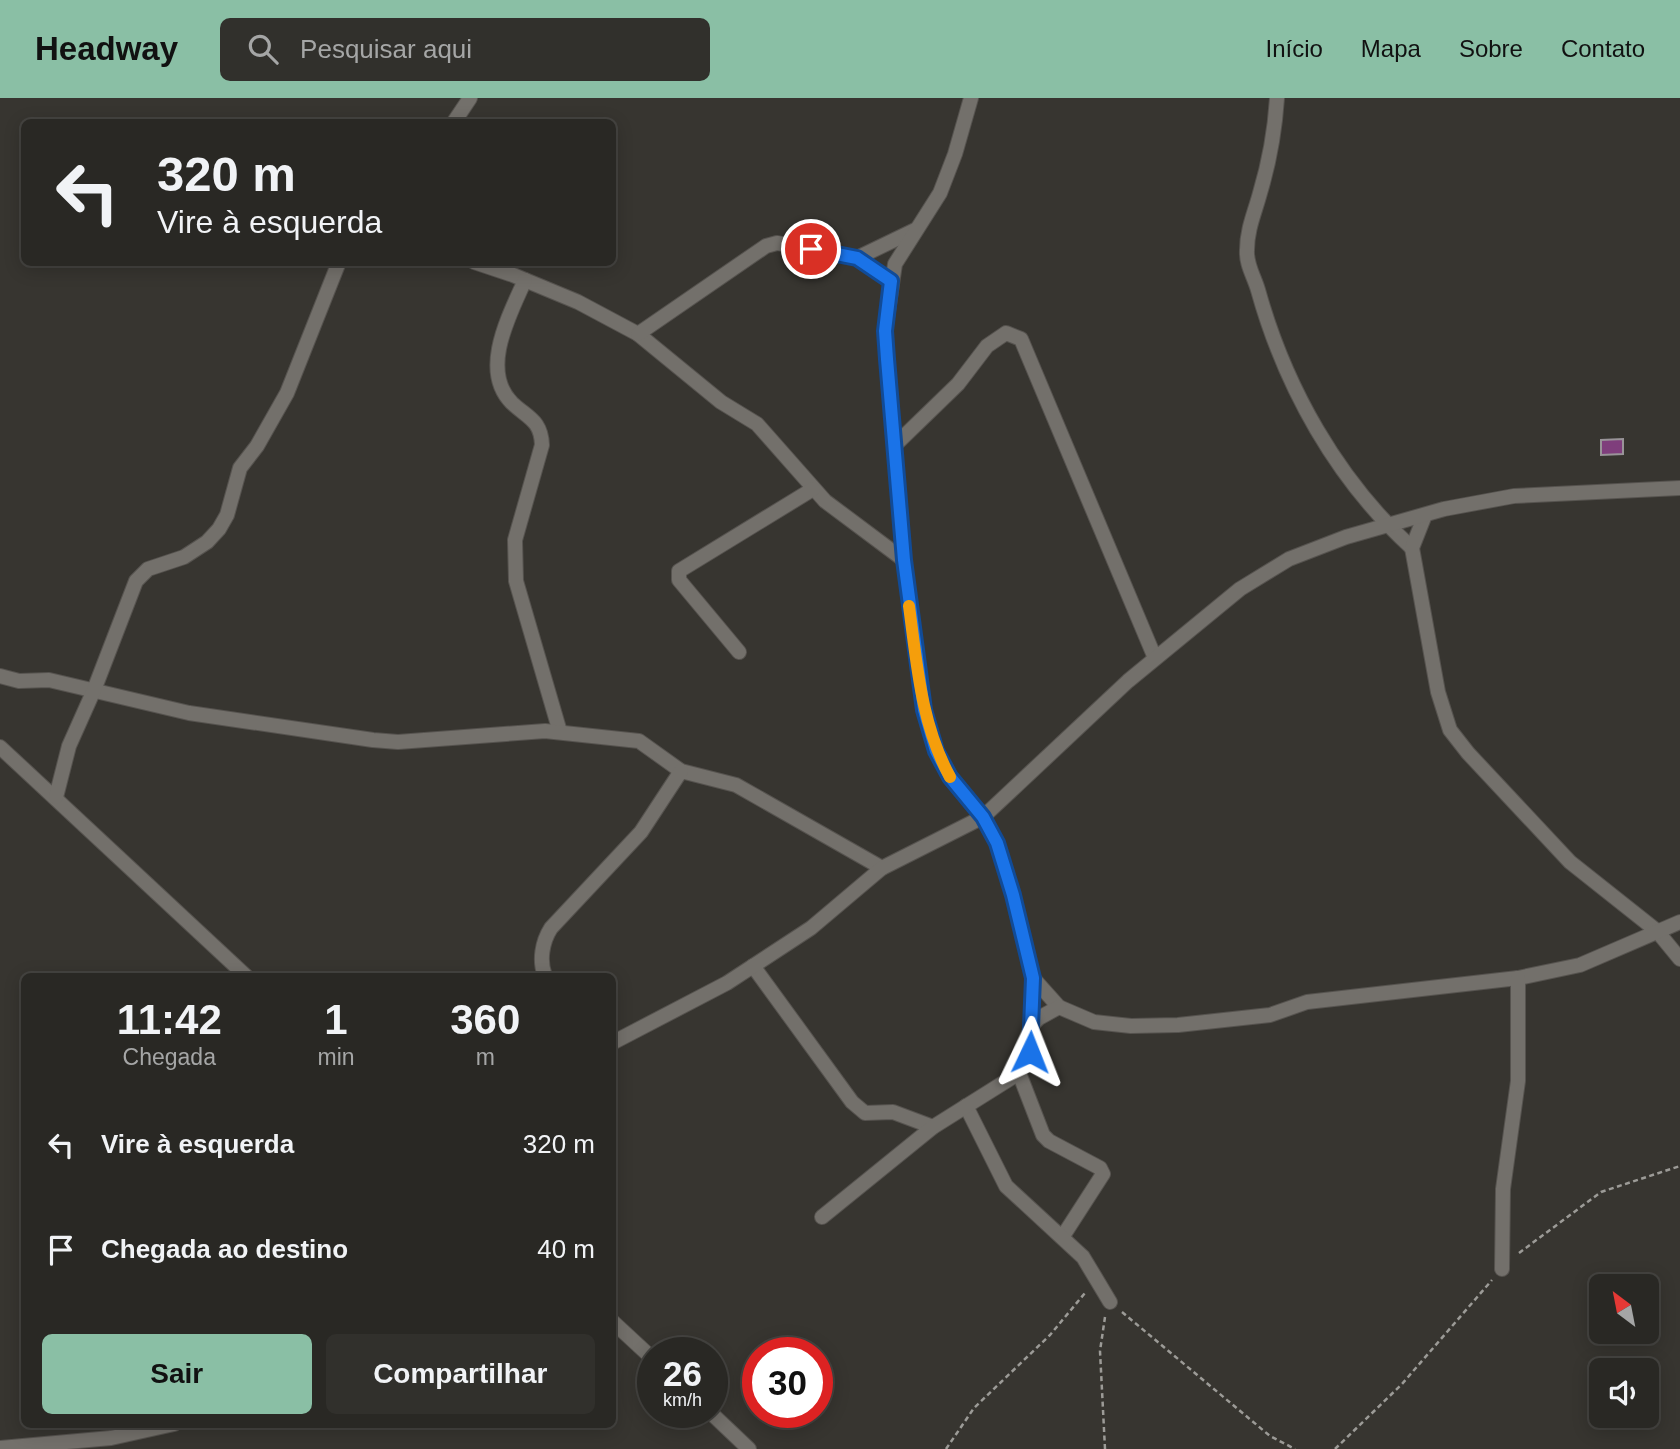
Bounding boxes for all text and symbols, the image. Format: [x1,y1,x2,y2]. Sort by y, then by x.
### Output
search box [220,18,710,81]
text: Headway [35,30,178,67]
icon: search [244,30,282,68]
text: Pesquisar aqui [300,34,472,64]
text: Início [1265,35,1323,62]
text: Mapa [1361,35,1421,62]
text: Sobre [1459,35,1523,62]
text: Contato [1561,35,1645,62]
icon: left [42,147,133,238]
text: 320 m [157,147,296,201]
text: Vire à esquerda [157,204,382,240]
pin [781,219,841,279]
icon: arrive [792,230,830,268]
text: 11:42 [117,996,222,1043]
text: 1 [324,996,348,1043]
text: 360 [450,996,520,1043]
position arrow [993,1015,1067,1089]
text: Chegada [123,1044,216,1070]
text: min [317,1044,355,1070]
text: m [476,1044,495,1070]
icon: left [42,1126,80,1164]
text: Vire à esquerda [101,1129,294,1159]
text: 320 m [523,1129,595,1159]
icon: arrive [42,1231,80,1269]
text: Chegada ao destino [101,1234,348,1264]
text: 40 m [537,1234,595,1264]
north arrow [1589,1274,1659,1344]
map controls [1589,1274,1659,1428]
button: Sair [42,1334,312,1414]
button: Compartilhar [326,1334,595,1414]
speed limit sign: 30 [742,1337,833,1428]
text: 26 [663,1354,702,1393]
button: sound [1589,1358,1659,1428]
text: km/h [663,1390,702,1410]

